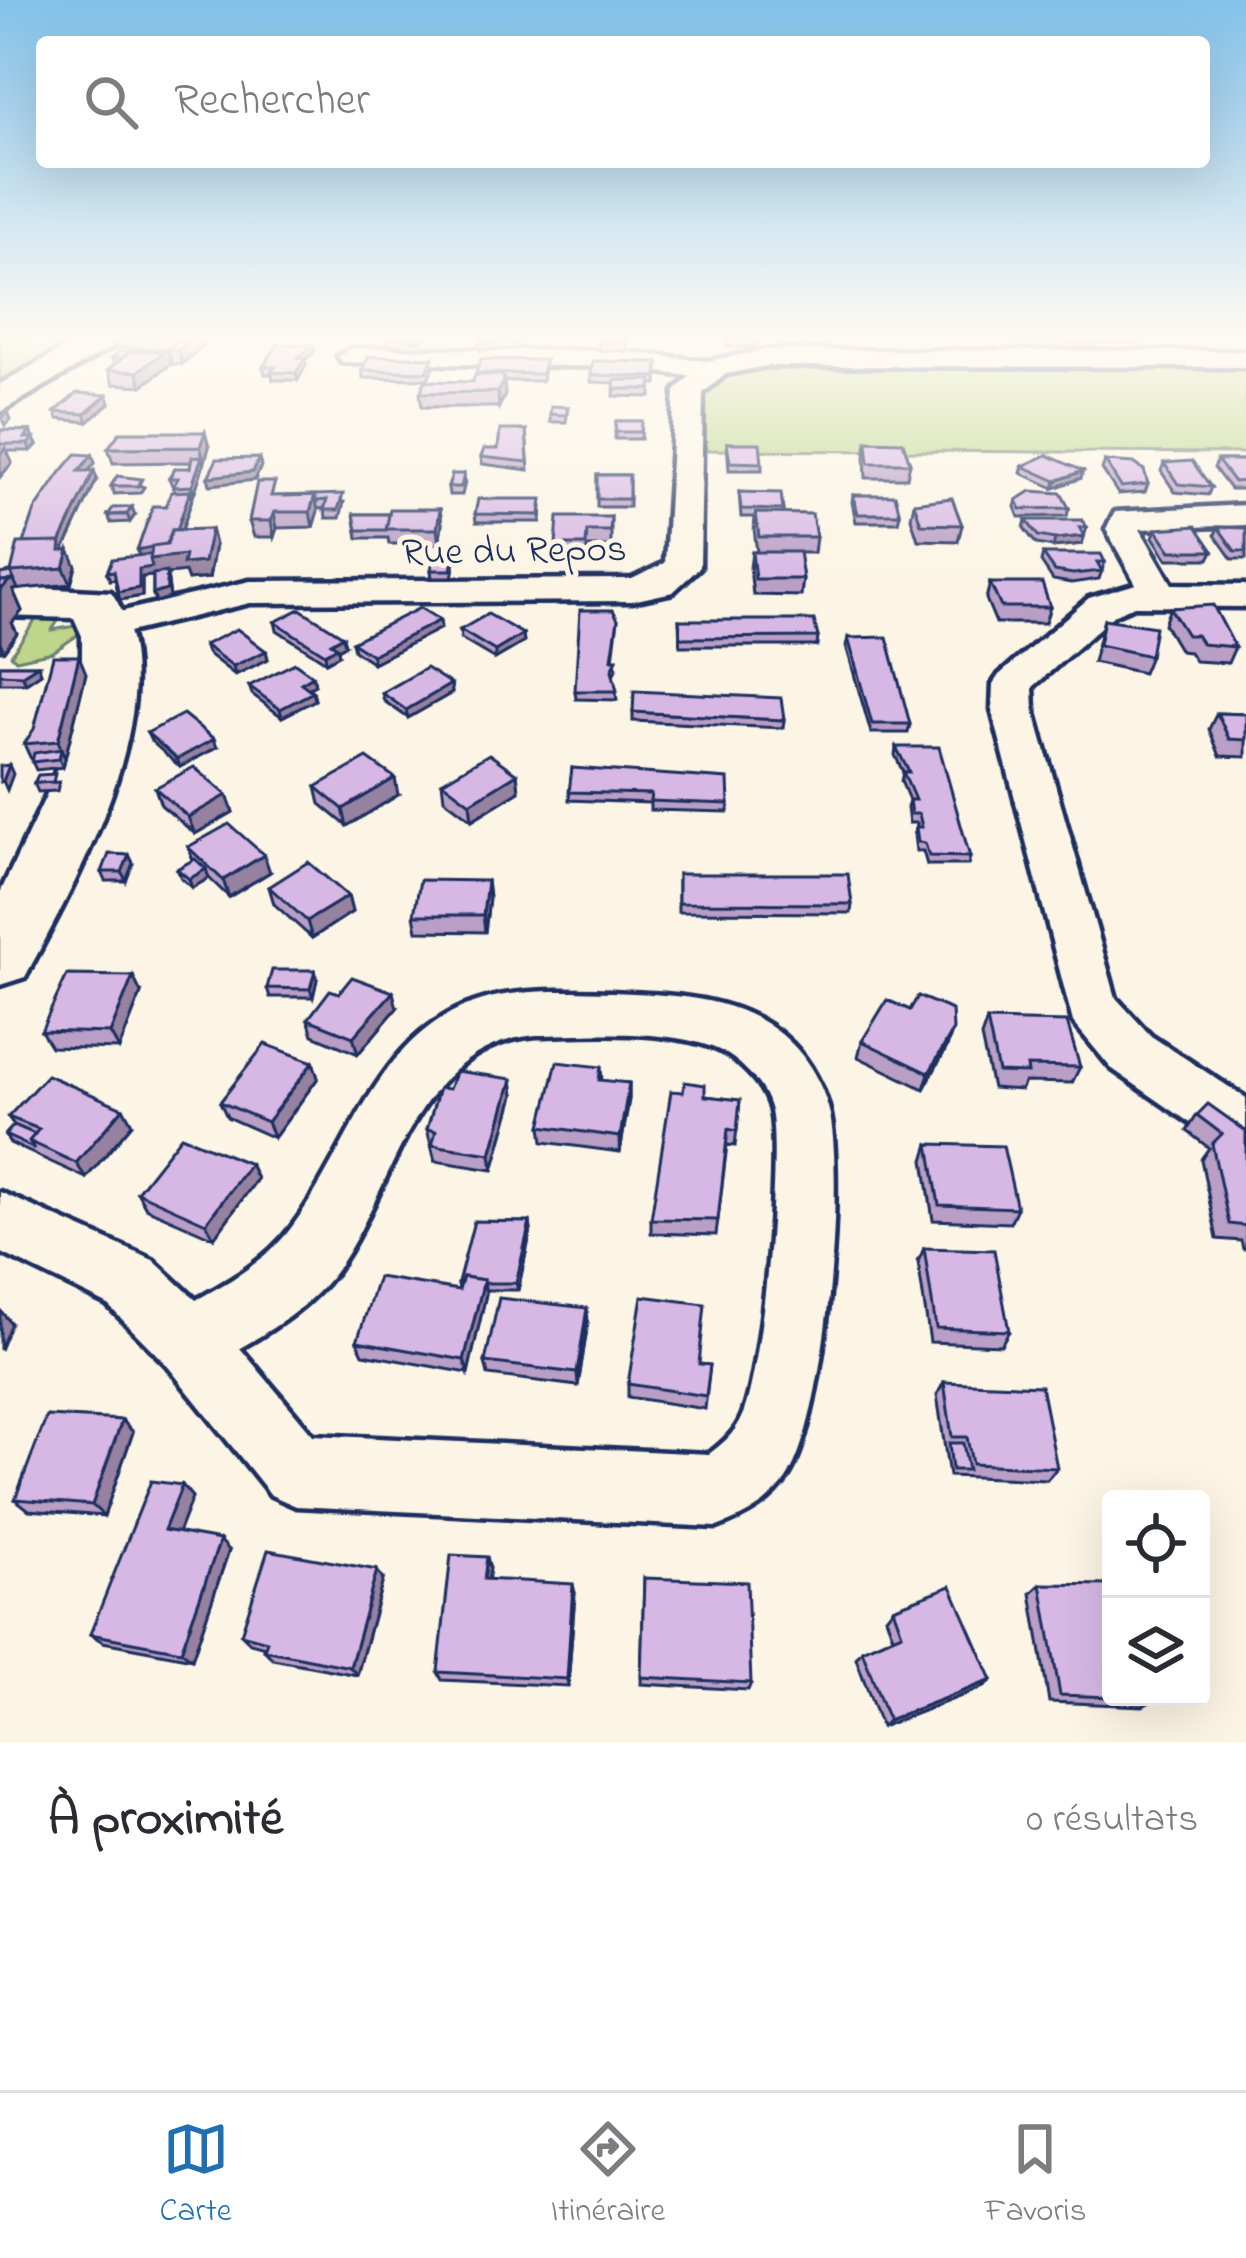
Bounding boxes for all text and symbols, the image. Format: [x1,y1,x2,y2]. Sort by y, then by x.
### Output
search box [36,36,1210,168]
icon: search [78,69,144,135]
text: Rechercher [174,69,370,135]
street label: Rue du Repos [401,522,627,583]
map controls [1102,1490,1210,1706]
button: locate [1102,1490,1210,1598]
button: layers [1102,1598,1210,1706]
text: À proximité [48,1783,283,1858]
text: 0 résultats [1026,1792,1198,1849]
tab: Carte [160,2116,232,2236]
tab: Itinéraire [551,2116,665,2236]
tab: Favoris [984,2116,1086,2236]

